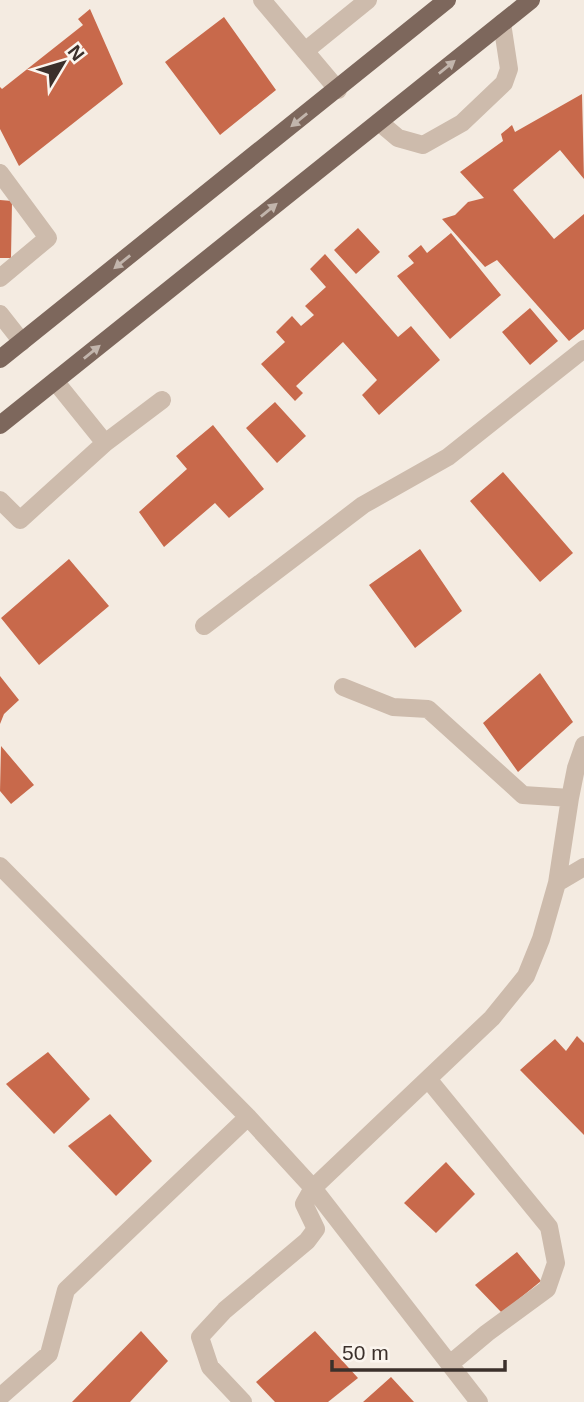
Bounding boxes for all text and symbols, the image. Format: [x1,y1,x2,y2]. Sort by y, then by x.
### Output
north arrow [28,28,98,98]
text: N [64,41,89,65]
one-way arrow [437,60,455,75]
one-way arrow [291,113,309,128]
one-way arrow [260,202,278,217]
one-way arrow [113,255,131,270]
one-way arrow [82,344,100,359]
scale bar [332,1328,505,1372]
text: 50 m [342,1341,389,1364]

